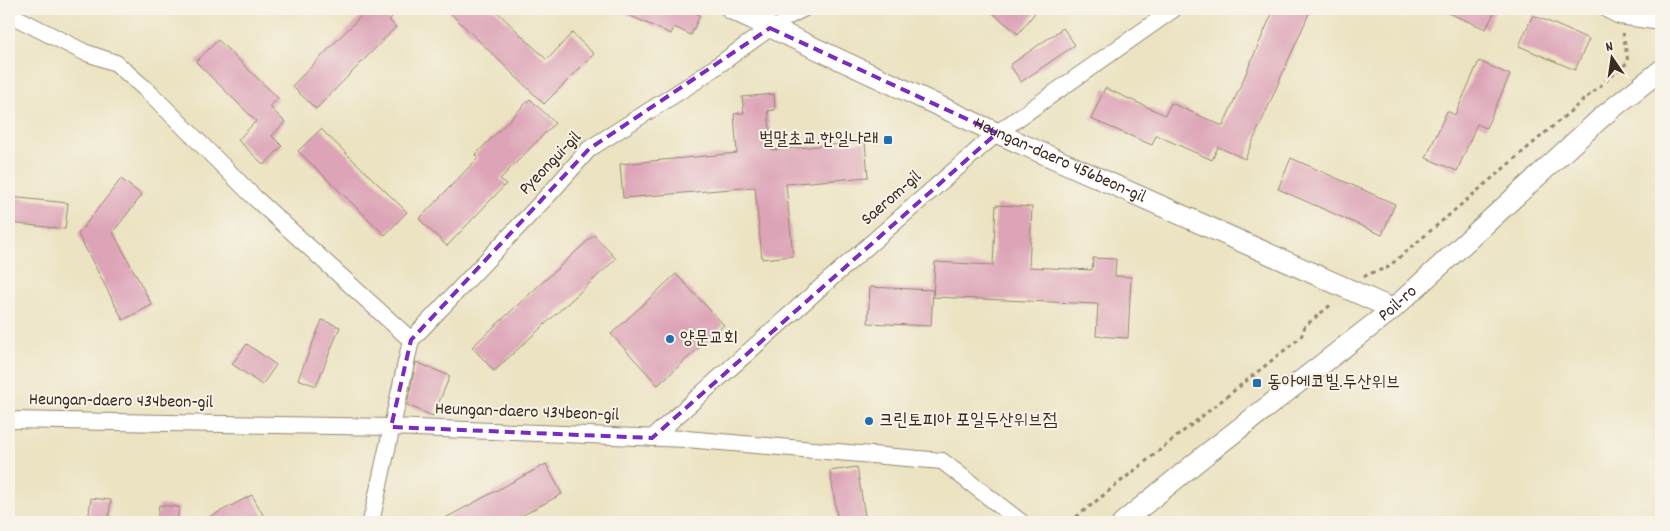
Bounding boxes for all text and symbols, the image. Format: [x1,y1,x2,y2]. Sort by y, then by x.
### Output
north arrow [1588,32,1638,82]
text: N [1604,37,1615,58]
street label: Heungan-daero 456beon-gil [969,111,1150,210]
street label: Pyeongui-gil [514,126,588,202]
place label: 벌말초교.한일나래 [759,128,878,153]
marker: 벌말초교.한일나래 [882,134,894,146]
street label: Saerom-gil [856,165,928,232]
street label: Poil-ro [1373,280,1423,328]
place label: 양문교회 [680,327,738,352]
marker: 양문교회 [664,333,676,345]
place label: 동아에코빌.두산위브 [1267,371,1400,396]
marker: 동아에코빌.두산위브 [1251,377,1263,389]
street label: Heungan-daero 434beon-gil [29,388,214,416]
street label: Heungan-daero 434beon-gil [435,397,620,429]
place label: 크린토피아 포일두산위브점 [879,409,1057,434]
marker: 크린토피아 포일두산위브점 [863,415,875,427]

